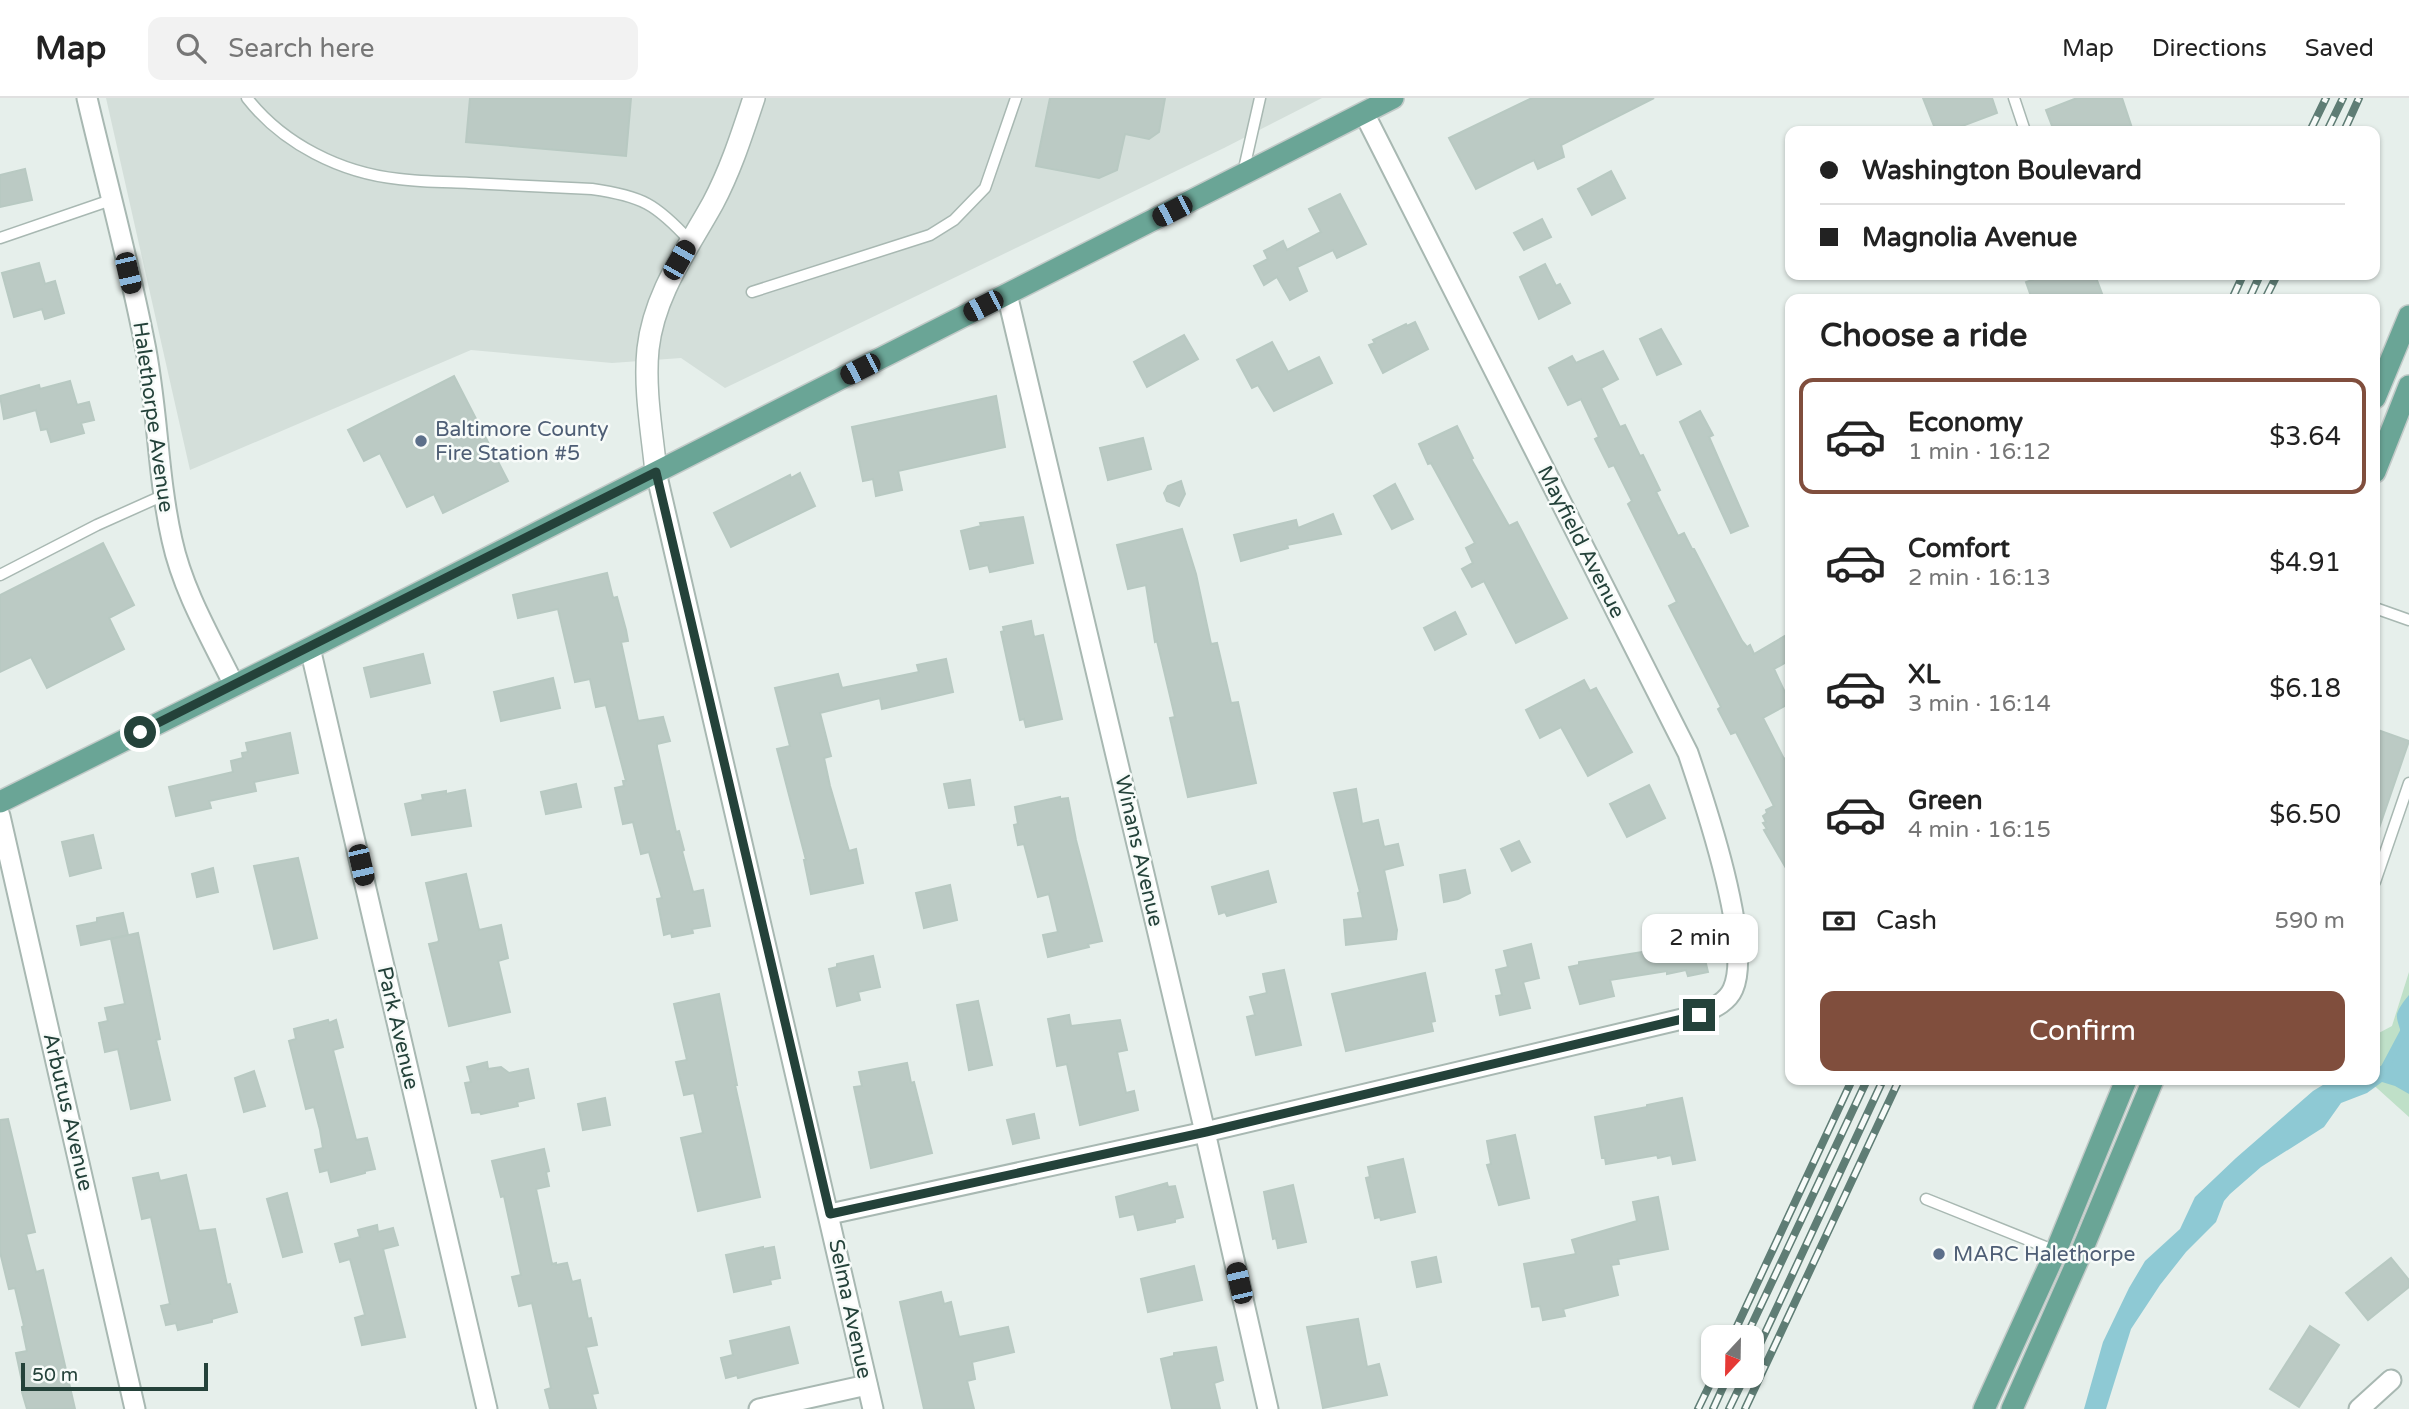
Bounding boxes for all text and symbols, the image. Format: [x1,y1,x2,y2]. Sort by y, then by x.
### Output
search box [148,17,638,80]
text: Map [35,29,106,68]
icon: search [172,29,210,67]
text: Search here [228,33,374,64]
text: Map [2062,34,2114,63]
text: Directions [2152,34,2267,63]
text: Saved [2305,34,2374,63]
text: Washington Boulevard [1862,155,2142,186]
car [1149,192,1196,230]
text: Magnolia Avenue [1862,222,2077,253]
car [660,237,699,283]
car [114,250,143,296]
car [960,287,1007,325]
text: Choose a ride [1820,317,2027,355]
street label: Halethorpe Avenue [127,320,179,514]
car [837,350,884,388]
icon: car [1824,405,1887,468]
text: Economy [1908,407,2023,438]
place label: Baltimore County Fire Station #5 [435,417,609,466]
text: $3.64 [2269,421,2341,452]
marker: Baltimore County Fire Station #5 [413,433,429,449]
text: 1 min · 16:12 [1908,438,2051,466]
street label: Mayfield Avenue [1532,462,1630,622]
icon: car [1824,531,1887,594]
text: Comfort [1908,533,2010,564]
text: $4.91 [2269,547,2341,578]
text: 2 min · 16:13 [1908,564,2051,592]
icon: car [1824,657,1887,720]
text: XL [1908,659,1940,690]
text: $6.18 [2269,673,2341,704]
text: 3 min · 16:14 [1908,690,2051,718]
route start [124,716,156,748]
street label: Winans Avenue [1109,773,1169,929]
icon: car [1824,783,1887,846]
text: Green [1908,785,1983,816]
text: $6.50 [2269,799,2341,830]
text: 4 min · 16:15 [1908,816,2051,844]
car [347,842,376,888]
icon: cash [1820,902,1858,940]
text: Cash [1876,905,1937,936]
text: 590 m [2275,907,2345,935]
callout: 2 min [1641,914,1757,962]
text: 2 min [1669,924,1731,952]
street label: Park Avenue [372,964,424,1092]
button: Confirm [1820,991,2345,1071]
route end [1683,999,1715,1031]
street label: Arbutus Avenue [38,1031,98,1193]
street label: Selma Avenue [823,1237,877,1381]
place label: MARC Halethorpe [1953,1242,2136,1267]
marker: MARC Halethorpe [1931,1246,1947,1262]
car [1225,1260,1254,1306]
north arrow [1701,1325,1764,1388]
map controls [1701,1325,1764,1388]
scale bar [21,1360,208,1392]
text: 50 m [32,1364,78,1386]

